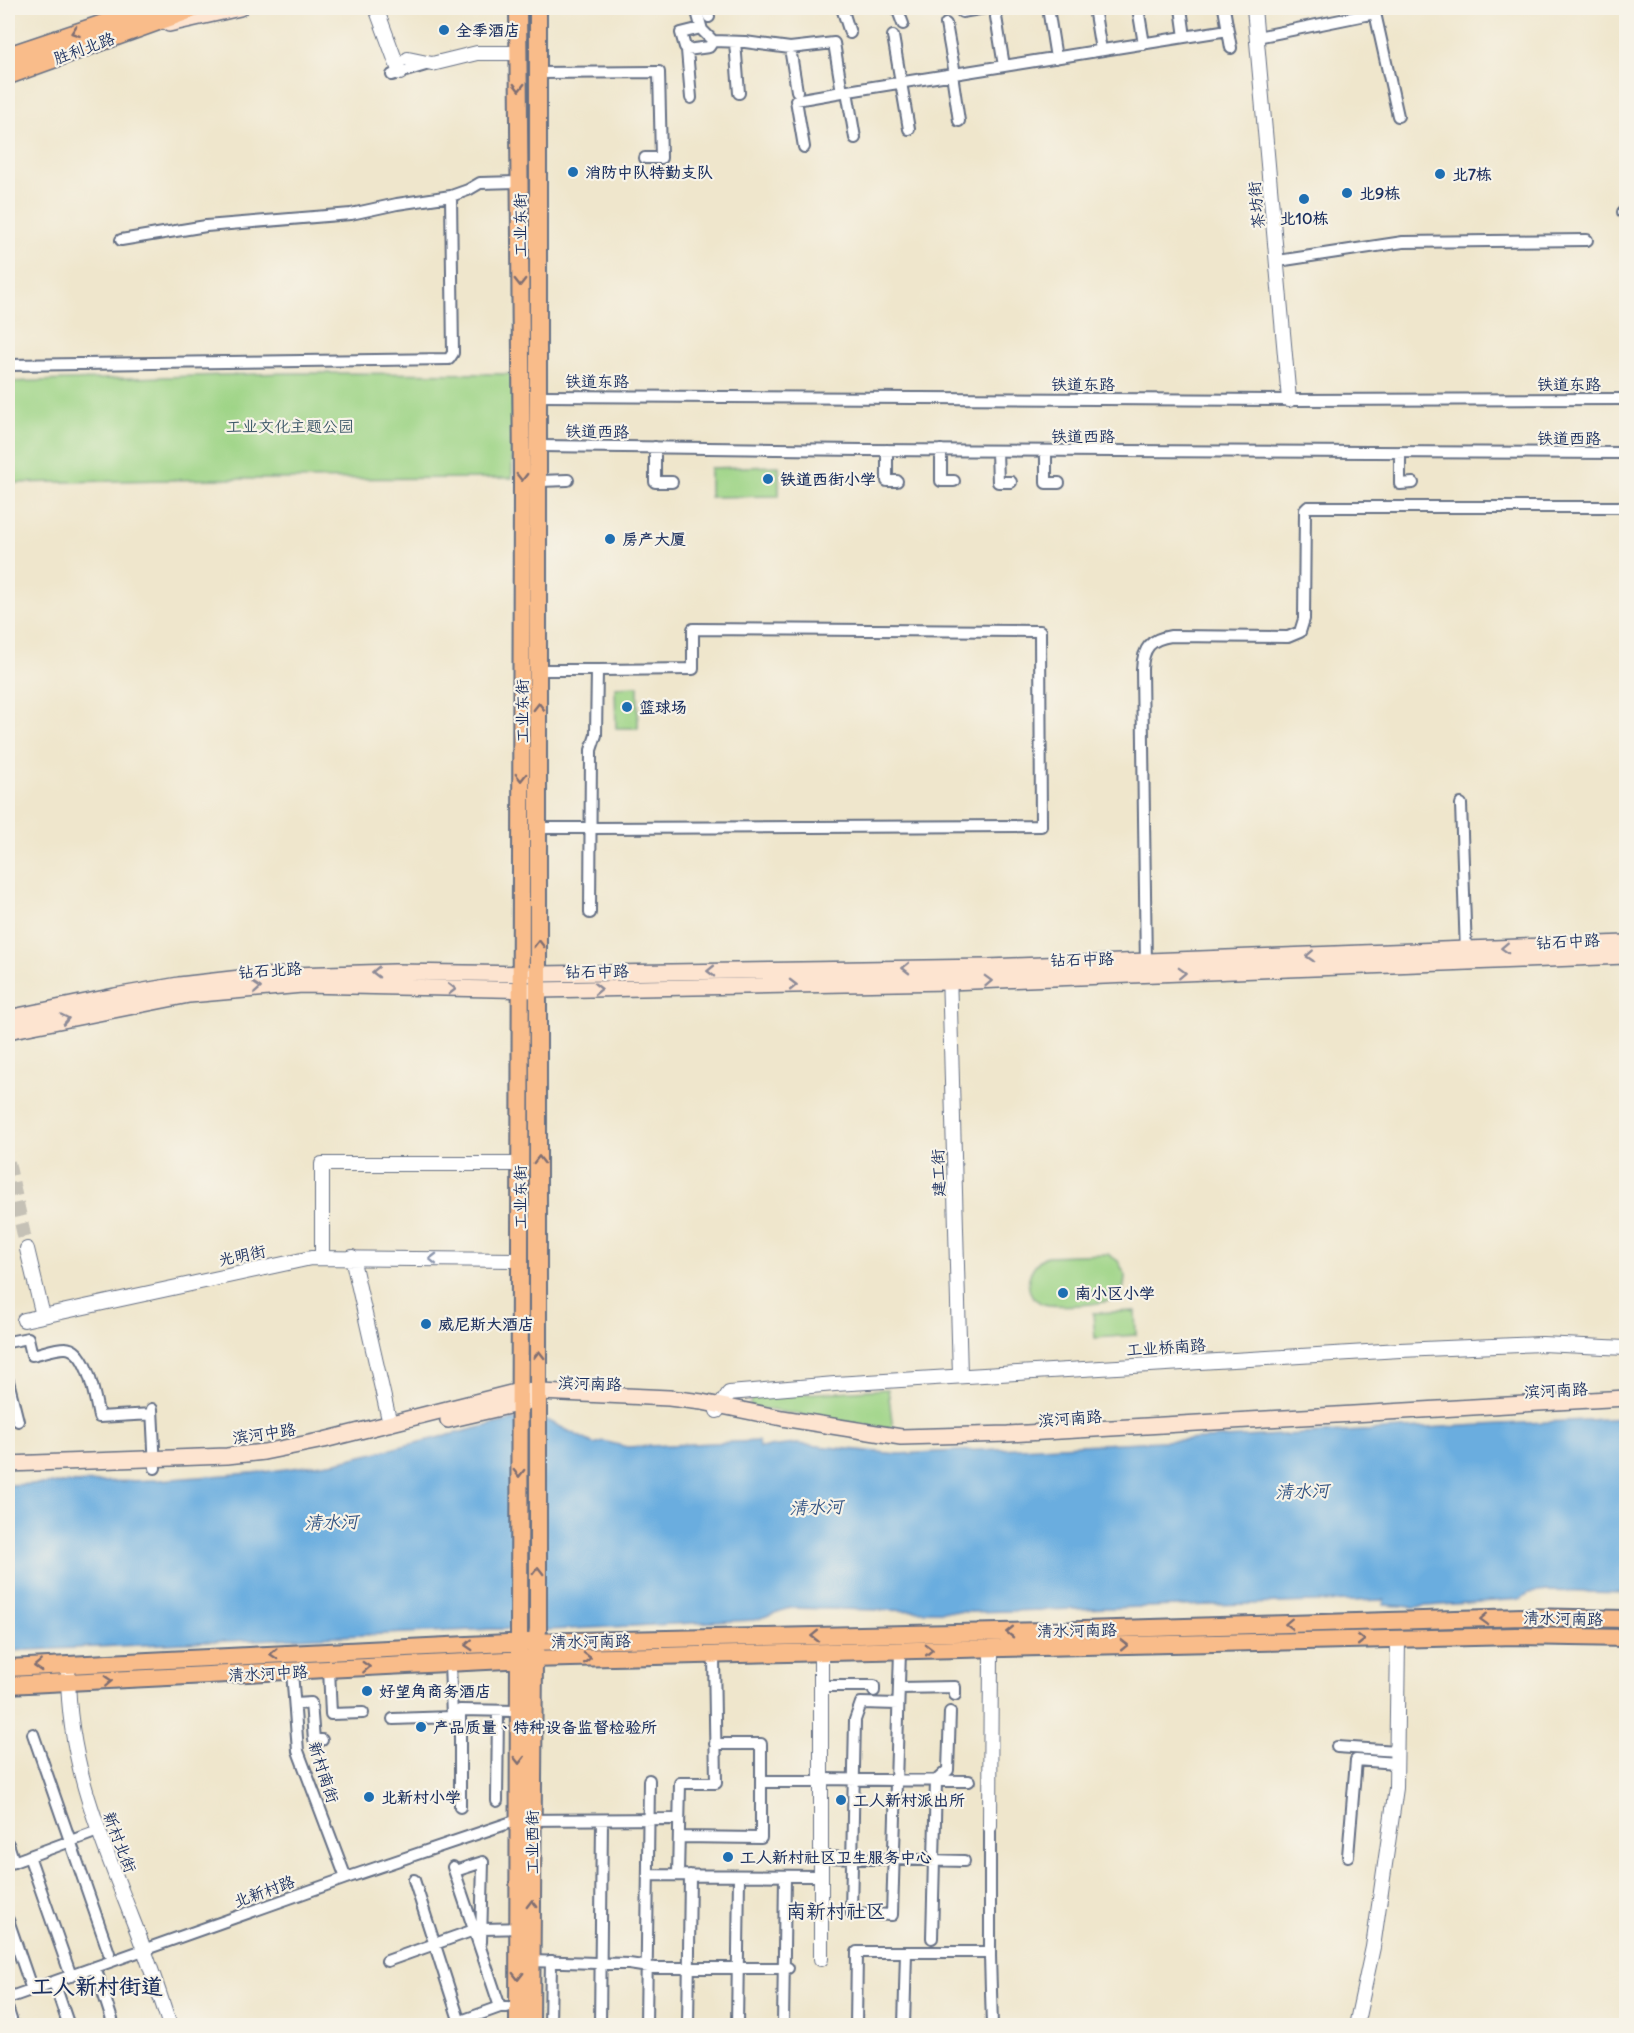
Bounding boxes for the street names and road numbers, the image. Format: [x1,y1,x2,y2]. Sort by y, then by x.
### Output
street label: 胜利北路 [51,28,117,68]
street label: 茶坊街 [1244,180,1268,230]
street label: 工业东街 [510,193,530,257]
street label: 铁道东路 [565,371,629,391]
street label: 铁道东路 [1051,374,1115,394]
street label: 铁道东路 [1537,374,1601,394]
street label: 铁道西路 [565,420,629,442]
street label: 铁道西路 [1051,426,1115,446]
street label: 铁道西路 [1537,428,1601,448]
street label: 工业东街 [512,679,532,743]
street label: 钻石中路 [1536,929,1600,953]
street label: 钻石中路 [1050,948,1114,970]
street label: 钻石北路 [237,958,303,982]
street label: 钻石中路 [565,960,629,982]
street label: 建工街 [927,1149,949,1197]
street label: 工业东街 [510,1165,530,1229]
street label: 光明街 [216,1240,268,1270]
street label: 工业桥南路 [1125,1334,1207,1360]
street label: 滨河南路 [558,1372,622,1394]
street label: 滨河南路 [1524,1378,1588,1402]
street label: 滨河南路 [1037,1406,1103,1430]
street label: 滨河中路 [231,1419,297,1447]
street label: 清水河南路 [1523,1607,1603,1629]
street label: 清水河南路 [1037,1619,1117,1641]
street label: 清水河南路 [551,1630,631,1652]
street label: 清水河中路 [228,1661,308,1685]
street label: 新村南街 [305,1738,343,1806]
street label: 新村北街 [99,1809,141,1875]
street label: 工业西街 [522,1810,542,1874]
street label: 北新村路 [231,1871,297,1911]

